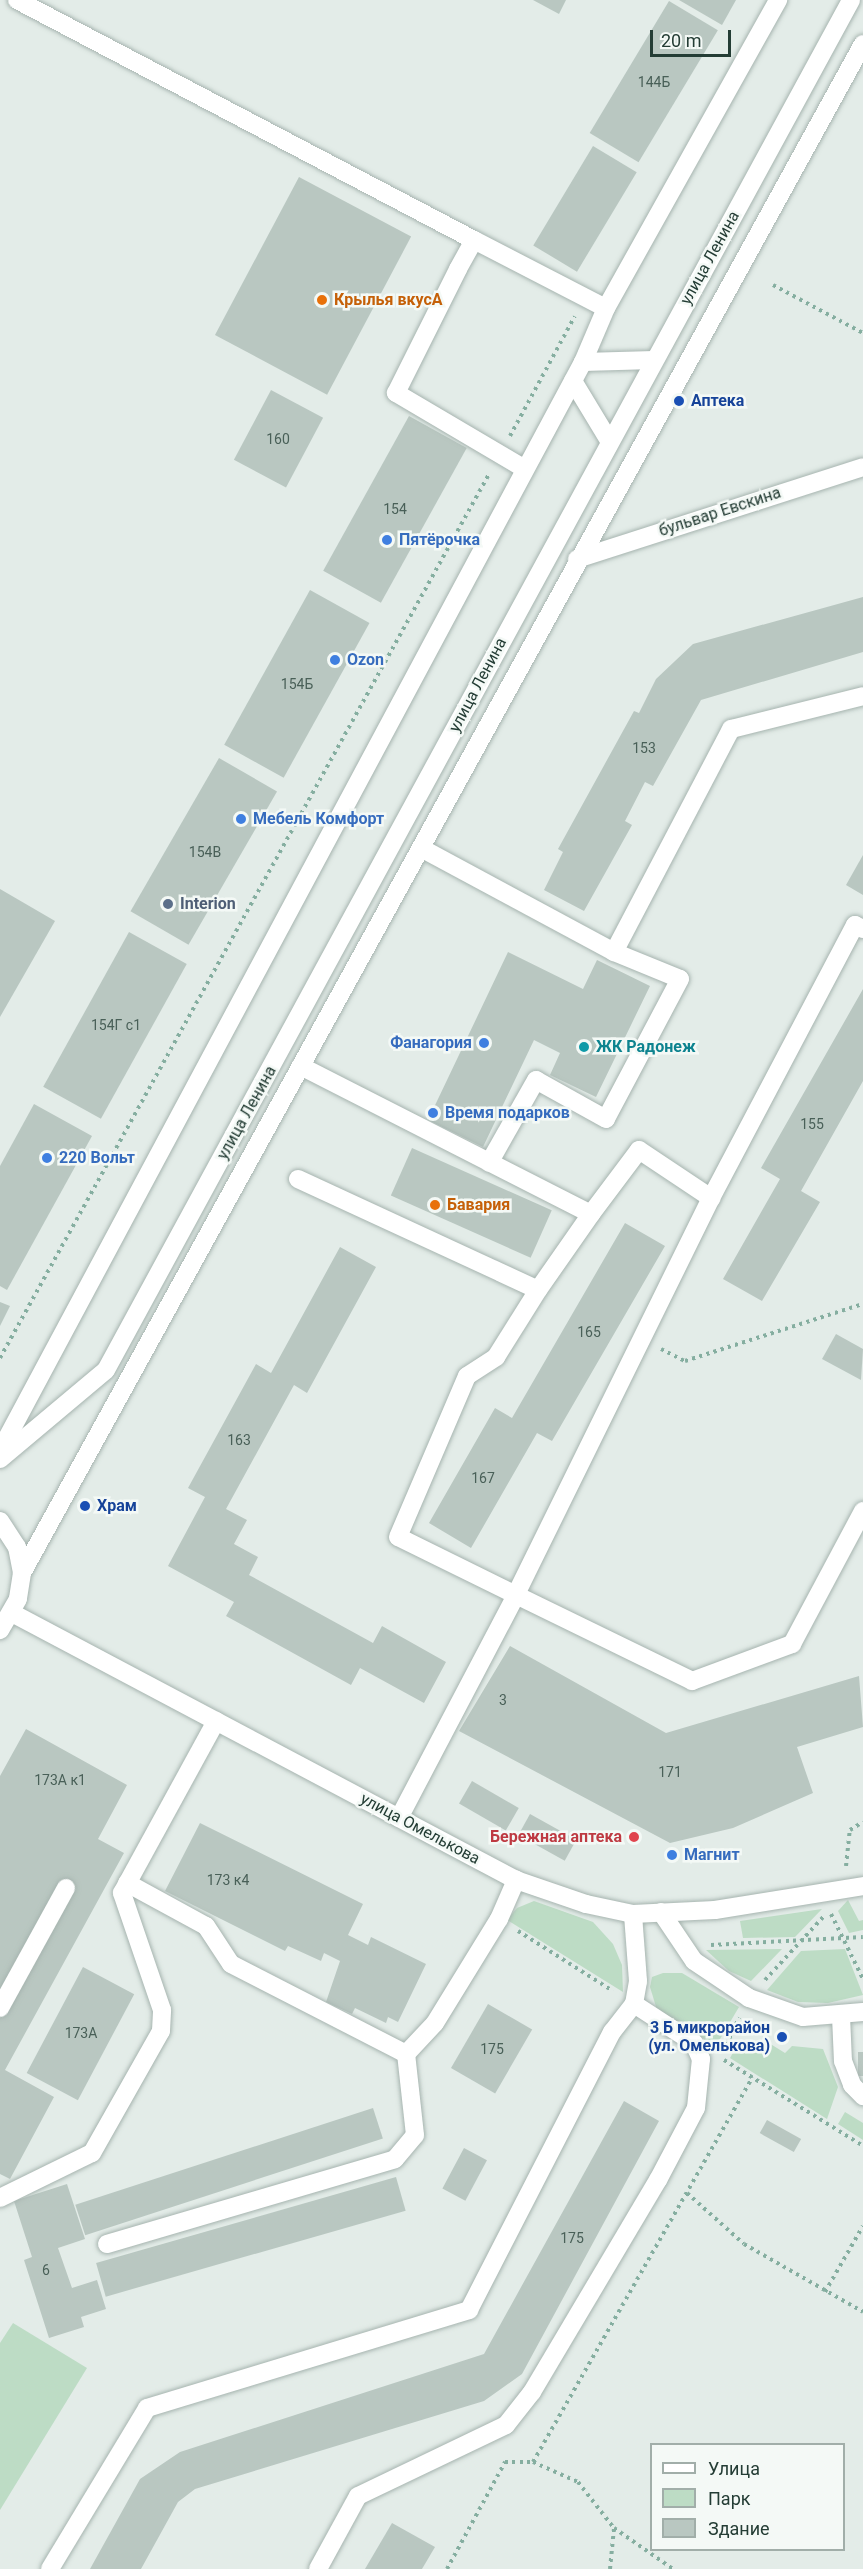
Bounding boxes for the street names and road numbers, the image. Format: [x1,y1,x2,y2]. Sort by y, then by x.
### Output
street label: улица Ленина [676,208,744,308]
street label: бульвар Евскина [657,483,783,541]
street label: улица Ленина [445,635,511,735]
street label: улица Ленина [213,1063,281,1163]
street label: улица Омелькова [357,1789,483,1869]

